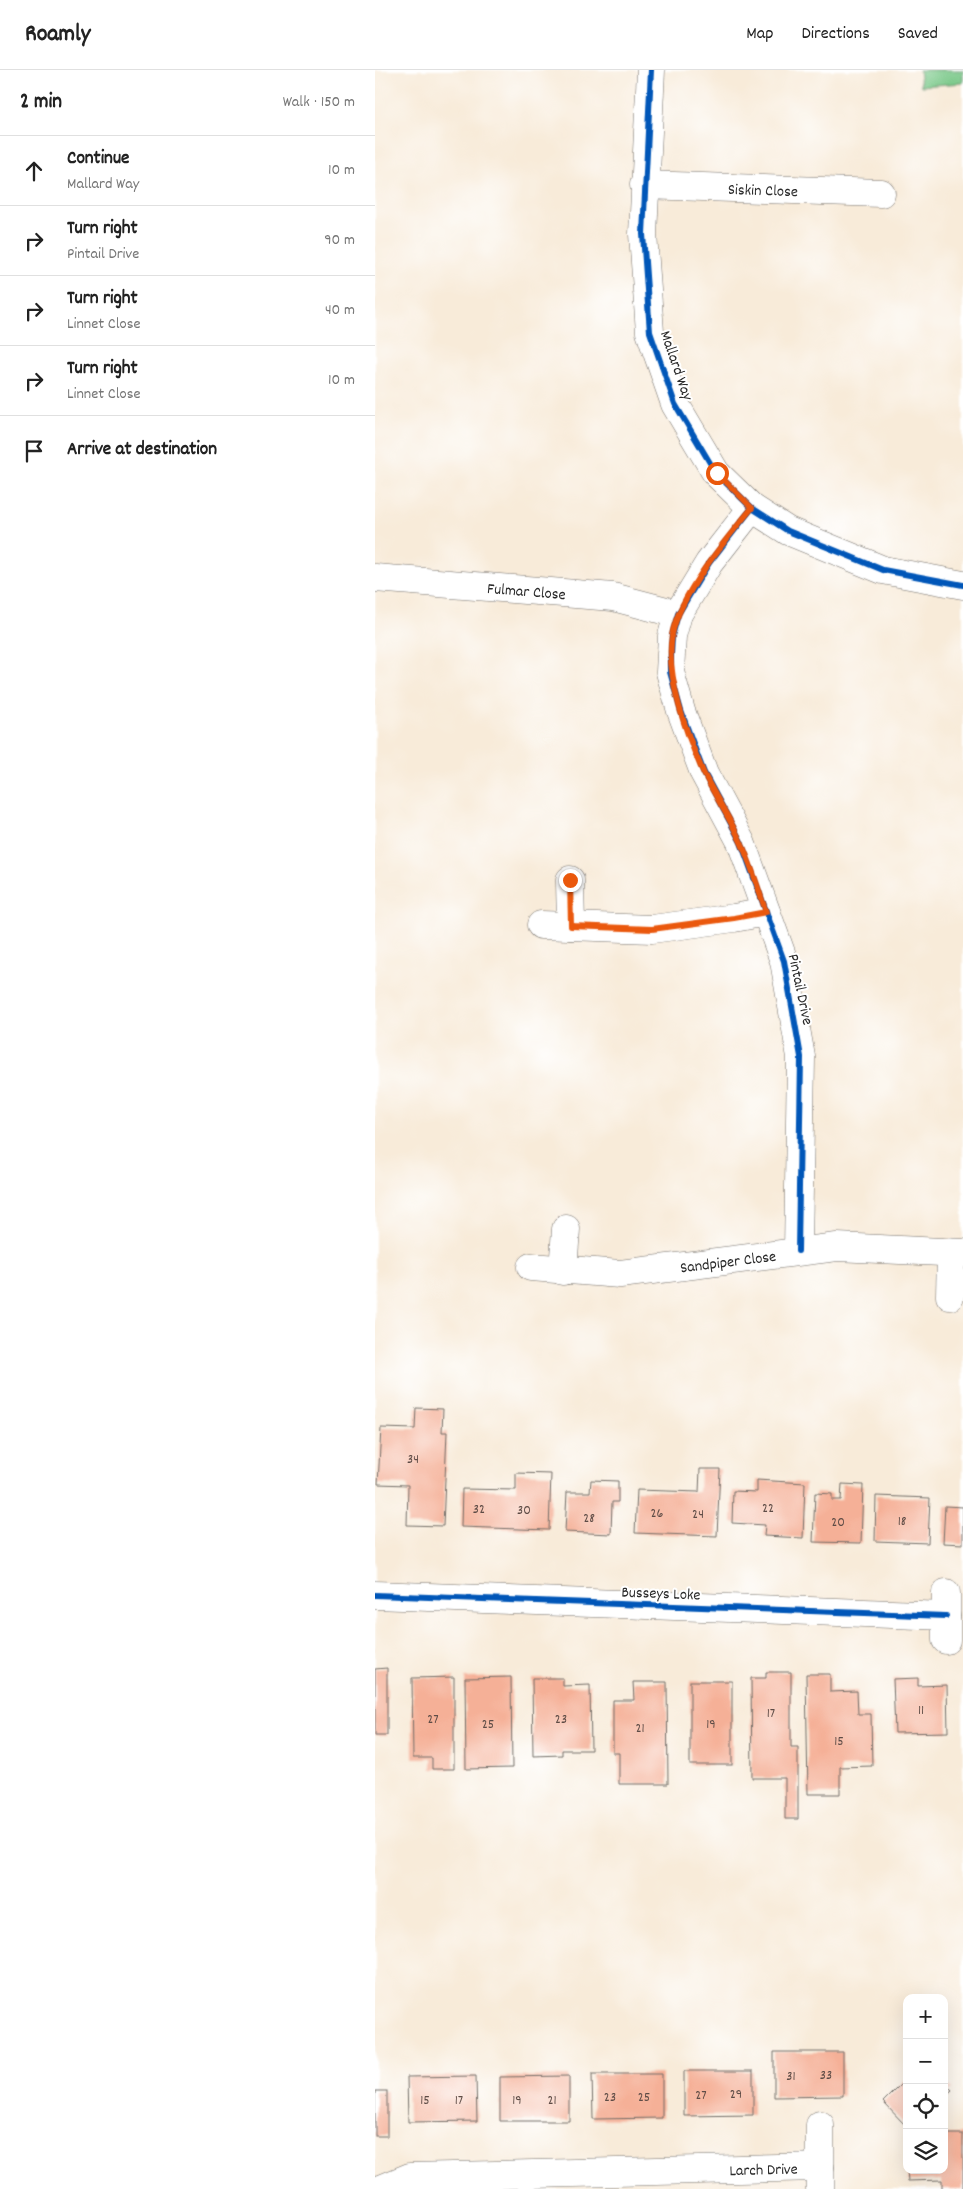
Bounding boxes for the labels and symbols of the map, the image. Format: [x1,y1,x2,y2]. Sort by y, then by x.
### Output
street label: Siskin Close [727,179,798,204]
street label: Mallard Way [653,328,698,404]
route start [706,462,729,485]
street label: Fulmar Close [486,578,566,607]
route end [559,869,582,892]
street label: Pintail Drive [781,952,818,1027]
street label: Sandpiper Close [679,1246,778,1280]
house number: 34 [407,1450,419,1470]
house number: 22 [762,1499,774,1519]
house number: 32 [473,1500,485,1520]
house number: 30 [517,1501,531,1521]
house number: 26 [651,1504,664,1524]
house number: 24 [692,1505,704,1525]
house number: 28 [583,1509,595,1529]
house number: 18 [898,1512,907,1532]
house number: 20 [831,1513,845,1533]
street label: Busseys Loke [621,1582,701,1607]
house number: 11 [918,1701,924,1721]
house number: 17 [767,1704,775,1724]
house number: 27 [427,1710,439,1730]
house number: 23 [555,1710,567,1730]
house number: 25 [482,1715,494,1735]
house number: 19 [706,1715,716,1735]
house number: 21 [635,1719,645,1739]
house number: 15 [834,1732,844,1752]
house number: 33 [820,2066,832,2086]
house number: 31 [786,2067,796,2087]
house number: 29 [730,2085,742,2105]
house number: 27 [695,2086,707,2106]
house number: 23 [604,2088,616,2108]
house number: 25 [638,2088,650,2108]
house number: 15 [420,2091,430,2111]
house number: 17 [455,2091,463,2111]
house number: 19 [512,2091,522,2111]
house number: 21 [547,2091,557,2111]
street label: Larch Drive [729,2159,798,2183]

